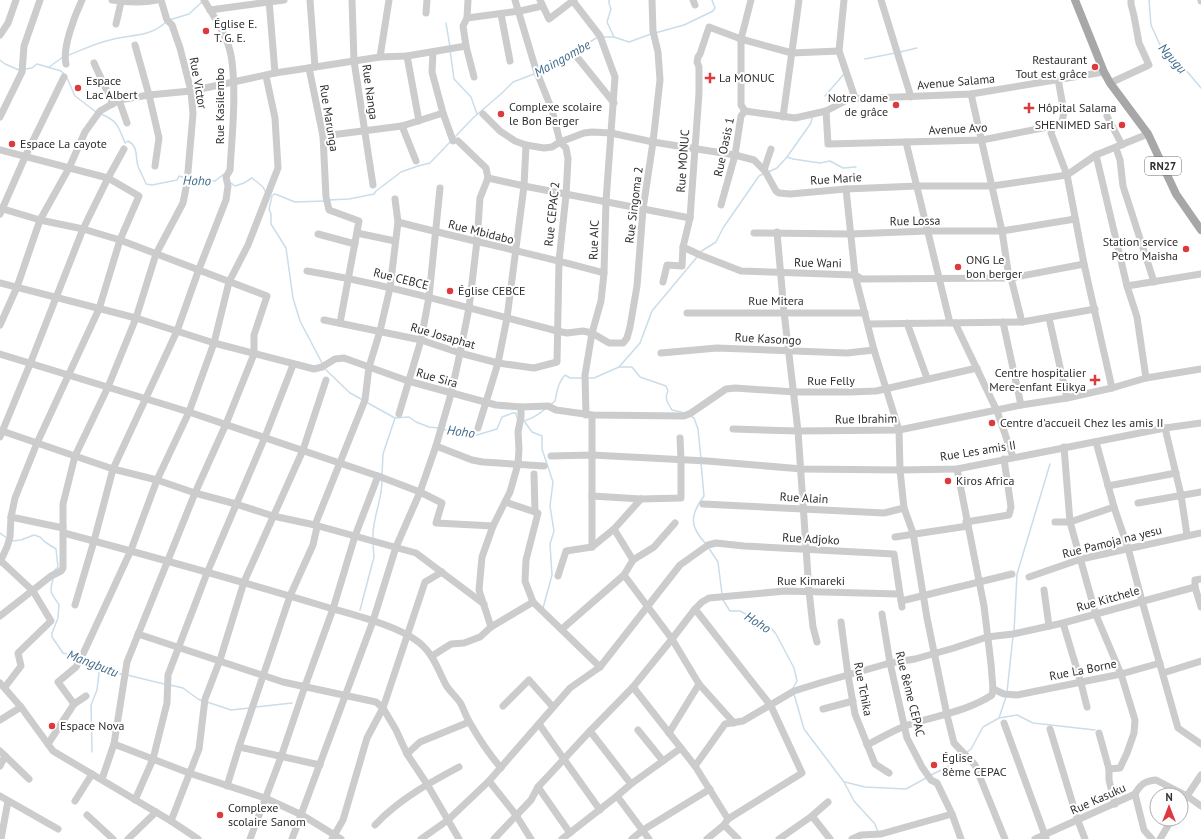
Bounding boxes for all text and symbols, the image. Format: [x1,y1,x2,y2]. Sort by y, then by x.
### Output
place label: Église E. T. G. E. [214,16,257,45]
marker: Église E. T. G. E. [201,26,211,36]
water label: Maingombe [531,36,593,81]
water label: Ngugu [1155,40,1191,77]
place label: Restaurant Tout est grâce [1016,52,1087,81]
street label: Rue Victor [187,56,210,110]
marker: Restaurant Tout est grâce [1090,62,1100,72]
street label: Rue Nanga [359,63,382,121]
street label: Rue Kasilembo [212,68,227,144]
place label: La MONUC [719,70,775,85]
street label: Avenue Salama [916,71,996,92]
marker: La MONUC [704,72,716,84]
place label: Espace Lac Albert [86,73,137,102]
marker: Espace Lac Albert [73,83,83,93]
street label: Rue Marunga [317,83,342,153]
place label: Notre dame de grâce [828,90,888,119]
place label: Complexe scolaire le Bon Berger [509,99,602,128]
marker: Notre dame de grâce [891,100,901,110]
place label: Hôpital Salama [1038,100,1116,115]
marker: Hôpital Salama [1023,102,1035,114]
marker: Complexe scolaire le Bon Berger [496,109,506,119]
street label: Rue Oasis 1 [710,116,737,178]
place label: SHENIMED Sarl [1035,117,1114,132]
street label: Avenue Avo [928,119,988,138]
marker: SHENIMED Sarl [1117,120,1127,130]
street label: Rue MONUC [673,129,692,193]
place label: Espace La cayote [20,136,107,151]
marker: Espace La cayote [7,139,17,149]
road number: RN27 [1145,157,1181,175]
street label: Rue Singoma 2 [621,166,646,244]
street label: Rue Marie [810,169,862,188]
water label: Hoho [183,172,212,189]
street label: Rue CEPAC 2 [541,181,562,247]
street label: Rue Lossa [889,213,941,228]
street label: Rue Mbidabo [447,216,516,247]
street label: Rue AIC [585,220,602,260]
place label: Station service Petro Maisha [1103,234,1178,263]
marker: Station service Petro Maisha [1181,244,1191,254]
place label: ONG Le bon berger [966,252,1022,281]
street label: Rue Wani [794,255,842,270]
marker: ONG Le bon berger [953,262,963,272]
street label: Rue CEBCE [372,264,430,293]
place label: Église CEBCE [458,283,526,298]
marker: Église CEBCE [445,286,455,296]
street label: Rue Mitera [748,293,804,308]
street label: Rue Josaphat [409,319,477,352]
street label: Rue Kasongo [734,329,802,348]
street label: Rue Sira [415,364,460,391]
place label: Centre hospitalier Mere-enfant Elikya [989,365,1086,394]
street label: Rue Felly [807,373,855,388]
marker: Centre hospitalier Mere-enfant Elikya [1089,374,1101,386]
street label: Rue Ibrahim [835,410,897,427]
place label: Centre d'accueil Chez les amis II [1000,415,1163,430]
marker: Centre d'accueil Chez les amis II [987,418,997,428]
water label: Hoho [446,421,476,442]
street label: Rue Les amis II [939,437,1017,464]
place label: Kiros Africa [956,473,1014,488]
marker: Kiros Africa [943,476,953,486]
street label: Rue Alain [779,489,829,506]
street label: Rue Pamoja na yesu [1060,522,1163,561]
street label: Rue Adjoko [782,530,840,547]
street label: Rue Kimareki [777,573,845,588]
street label: Rue Kitchele [1075,582,1141,615]
water label: Hoho [741,608,775,637]
water label: Mangbutu [65,646,121,681]
street label: Rue 8ème CEPAC [893,650,928,738]
street label: Rue La Borne [1048,656,1118,683]
street label: Rue Tchika [851,661,876,717]
place label: Espace Nova [60,718,125,733]
marker: Espace Nova [47,721,57,731]
place label: Église 8ème CEPAC [942,750,1007,779]
marker: Église 8ème CEPAC [929,760,939,770]
street label: Rue Kasuku [1068,780,1128,817]
north arrow [1149,787,1189,827]
text: N [1165,790,1173,804]
place label: Complexe scolaire Sanom [228,800,306,829]
marker: Complexe scolaire Sanom [215,810,225,820]

